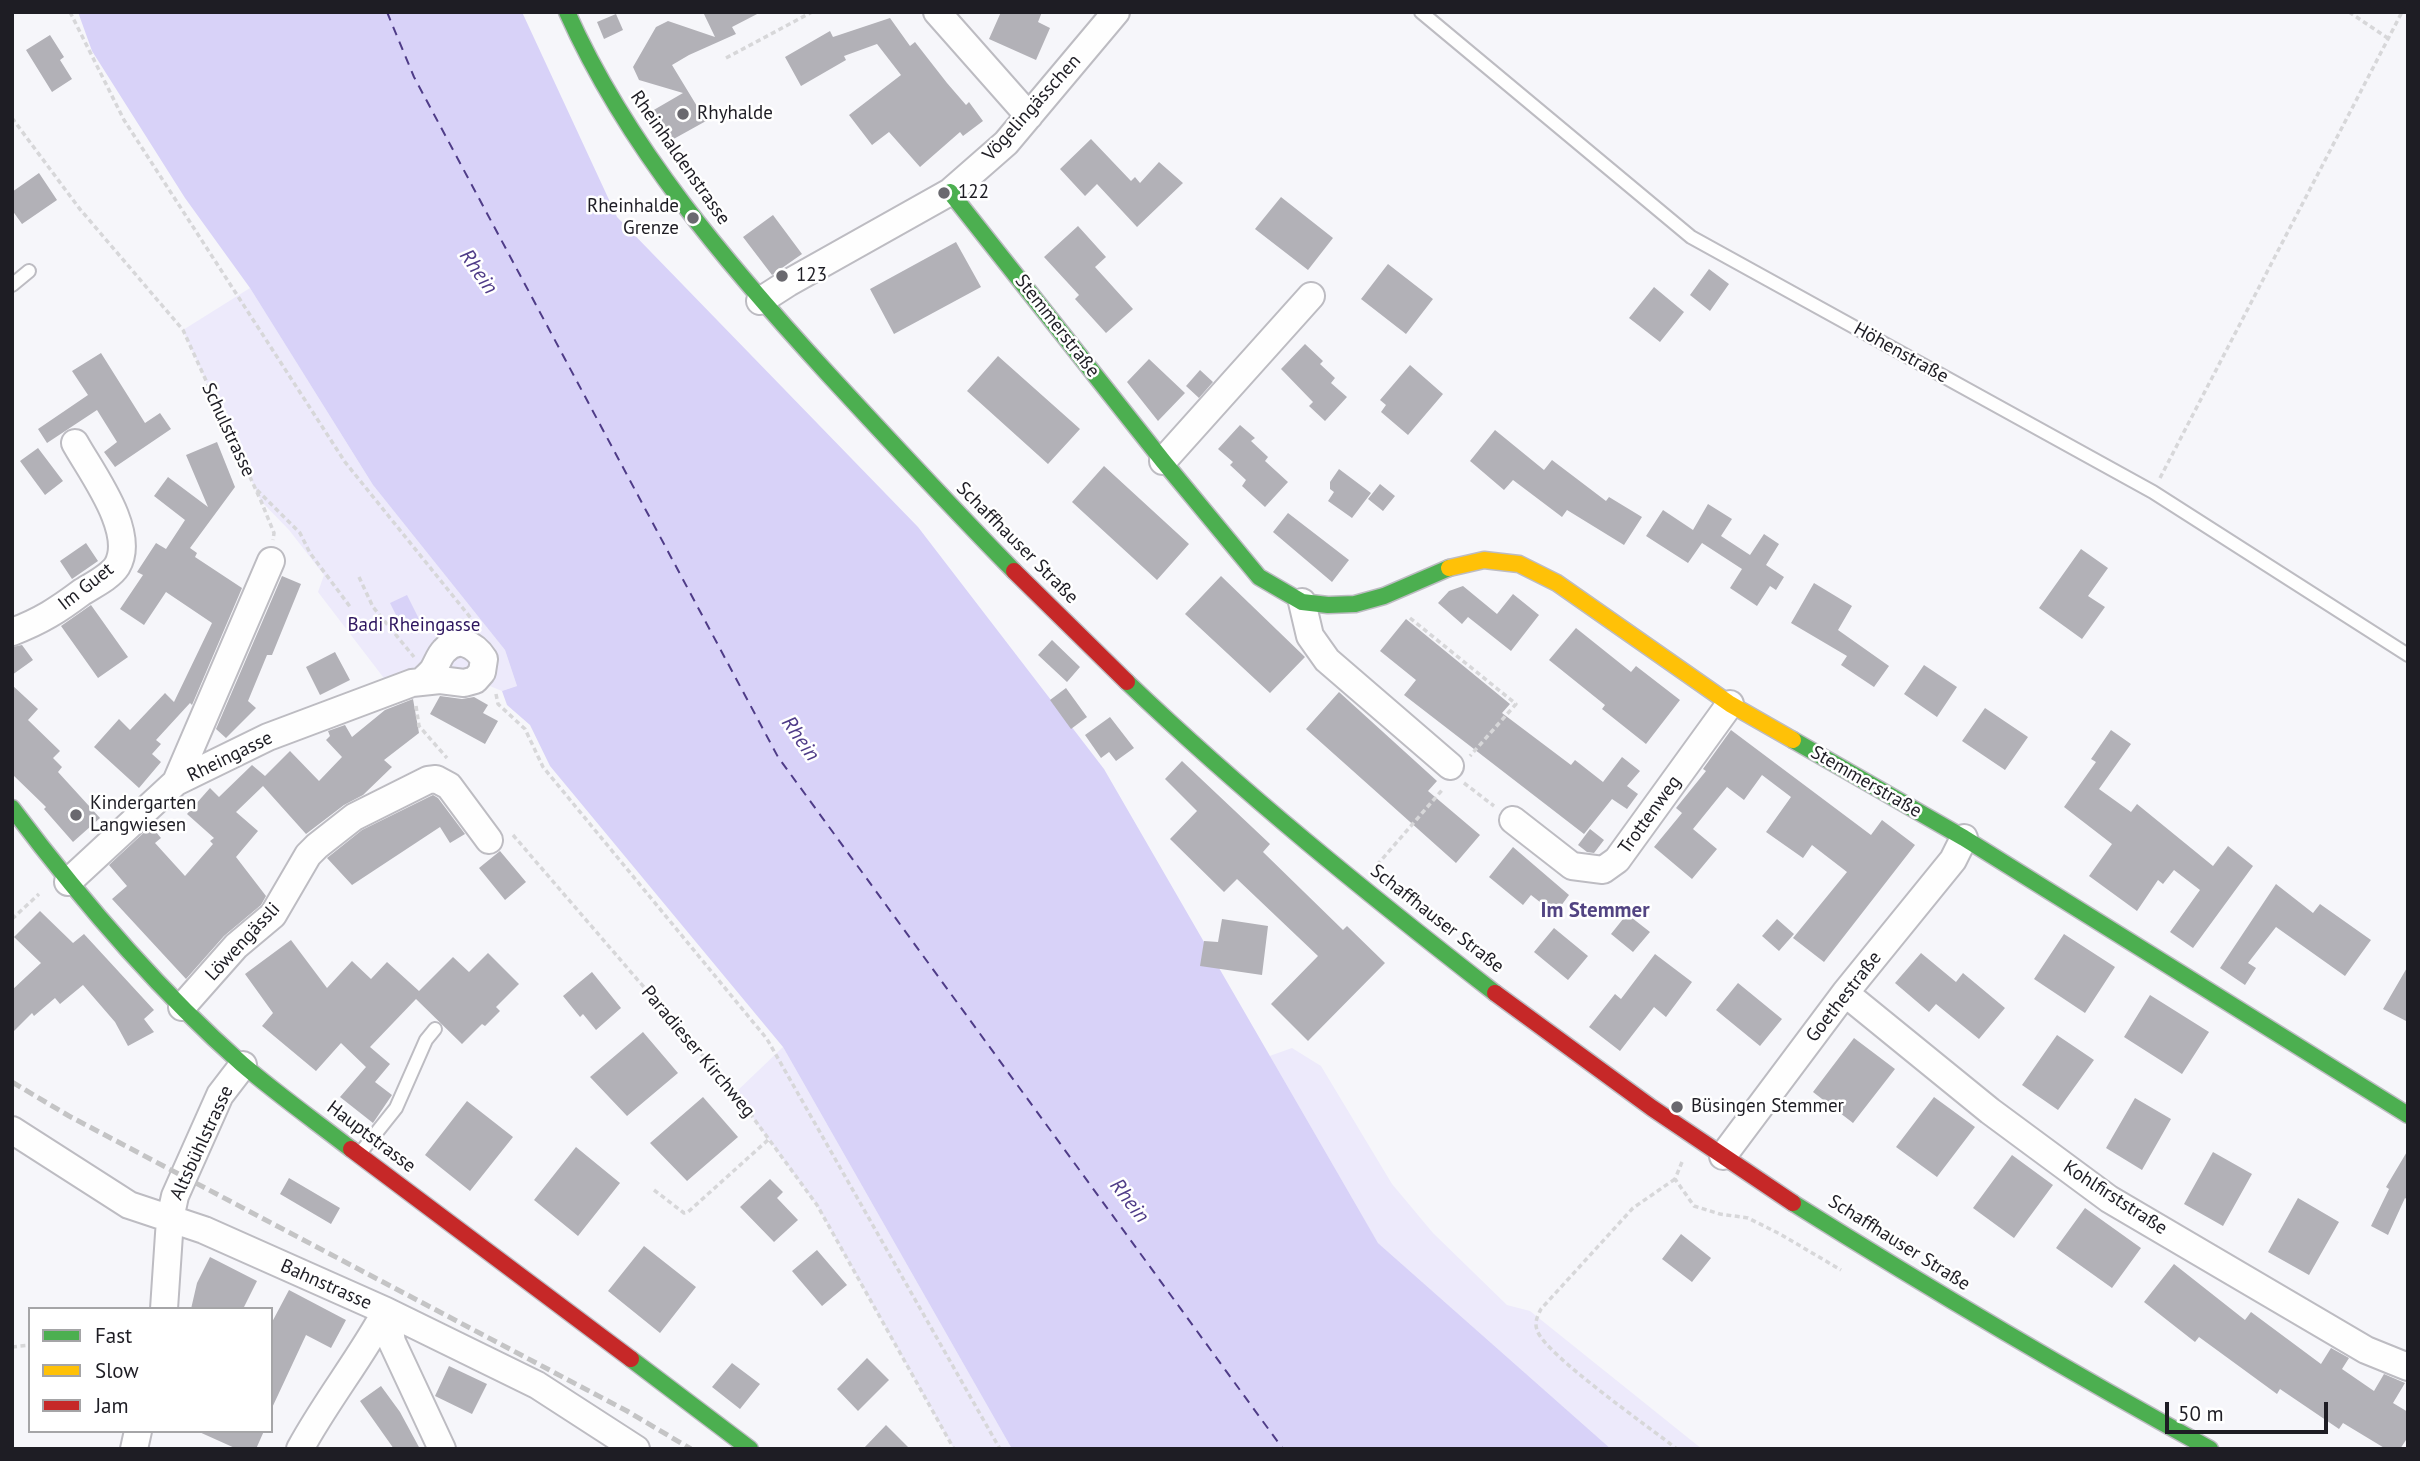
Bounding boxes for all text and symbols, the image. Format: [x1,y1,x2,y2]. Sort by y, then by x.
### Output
street label: Vögelingässchen [978,50,1086,166]
street label: Rheinhaldenstrasse [625,87,735,229]
place label: Rhyhalde [697,103,773,125]
marker: Rhyhalde [675,106,691,122]
place label: 122 [958,182,989,204]
marker: 122 [936,185,952,201]
place label: Rheinhalde Grenze [587,196,679,240]
marker: Rheinhalde Grenze [685,210,701,226]
water label: Rhein [454,245,502,299]
place label: 123 [796,265,827,287]
marker: 123 [774,268,790,284]
street label: Stemmerstraße [1010,270,1104,382]
street label: Höhenstraße [1850,318,1952,388]
street label: Schulstrasse [196,379,260,481]
street label: Schaffhauser Straße [951,477,1083,609]
street label: Im Guet [54,558,118,616]
park label: Badi Rheingasse [347,615,481,637]
water label: Rhein [776,712,824,766]
street label: Rheingasse [184,727,276,787]
street label: Stemmerstraße [1807,741,1925,823]
street label: Trottenweg [1614,771,1686,859]
place label: Kindergarten Langwiesen [90,793,196,837]
marker: Kindergarten Langwiesen [68,807,84,823]
street label: Schaffhauser Straße [1366,860,1508,978]
street label: Löwengässli [201,898,285,986]
district label: Im Stemmer [1540,898,1650,924]
street label: Goethestraße [1801,947,1887,1047]
street label: Paradieser Kirchweg [636,982,760,1122]
street label: Altsbühlstrasse [166,1082,238,1204]
street label: Hauptstrasse [322,1096,420,1178]
place label: Büsingen Stemmer [1691,1096,1844,1118]
marker: Büsingen Stemmer [1669,1099,1685,1115]
street label: Kohlfirststraße [2059,1156,2171,1240]
water label: Rhein [1104,1174,1154,1228]
street label: Schaffhauser Straße [1824,1190,1974,1296]
street label: Bahnstrasse [277,1255,375,1315]
legend [28,1307,273,1433]
text: Fast [95,1322,132,1349]
text: Slow [95,1357,139,1384]
scale bar [2168,1388,2331,1432]
text: Jam [95,1392,129,1419]
text: 50 m [2178,1400,2224,1427]

